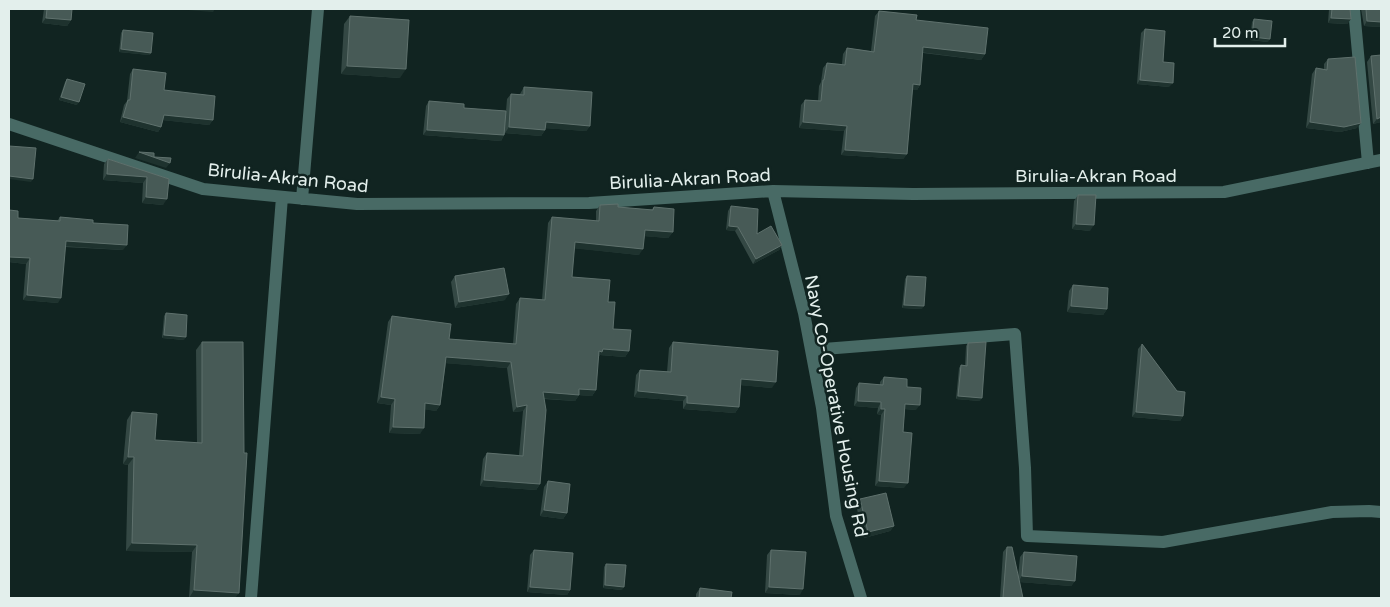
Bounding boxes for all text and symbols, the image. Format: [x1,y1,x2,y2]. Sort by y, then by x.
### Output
scale bar [1215,15,1285,47]
text: 20 m [1222,24,1259,42]
street label: Birulia-Akran Road [206,159,370,197]
street label: Birulia-Akran Road [609,164,771,194]
street label: Birulia-Akran Road [1015,165,1177,187]
street label: Navy Co-Operative Housing Rd [800,273,872,539]

